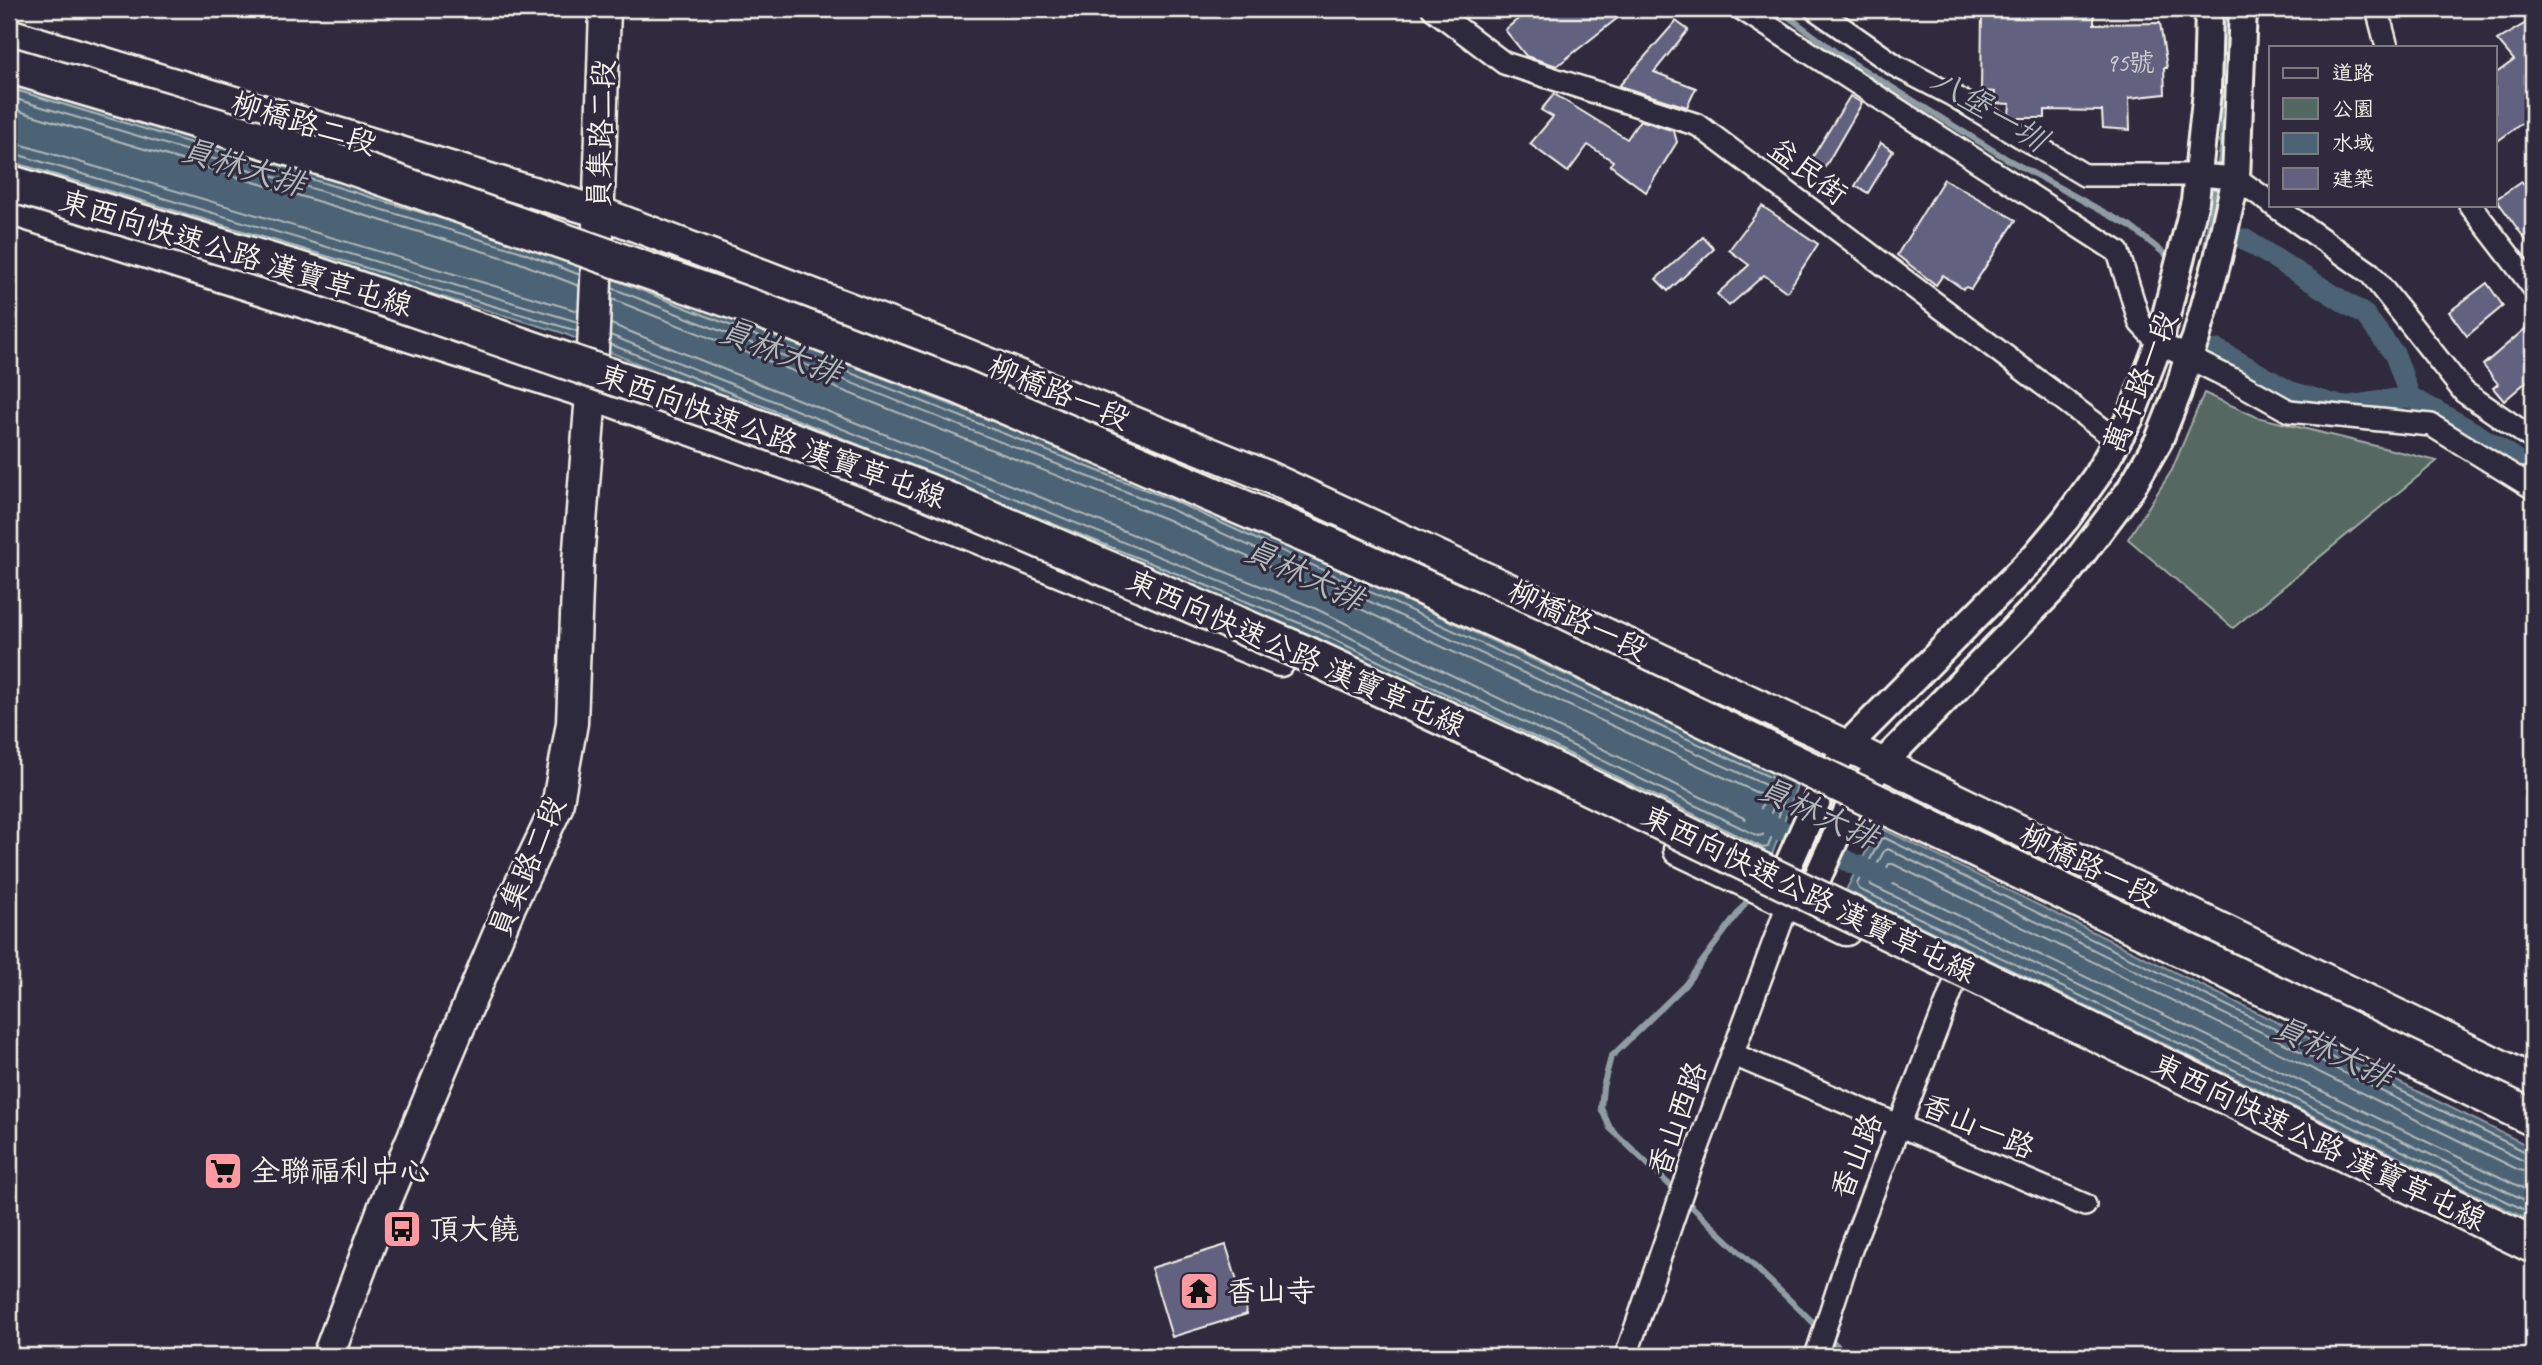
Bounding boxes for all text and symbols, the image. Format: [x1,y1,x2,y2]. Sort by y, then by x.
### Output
house number: 95號 [2105,46,2155,79]
legend [2269,46,2496,206]
street label: 員集路二段 [579,58,623,210]
water label: 八堡一圳 [1924,59,2057,162]
text: 道路 [2332,60,2374,86]
street label: 柳橋路二段 [227,83,381,163]
text: 公園 [2332,96,2374,122]
water label: 員林大排 [176,129,313,206]
street label: 益民街 [1761,129,1855,213]
text: 水域 [2332,130,2374,156]
text: 建築 [2332,166,2374,192]
street label: 東西向快速公路 漢寶草屯線 [55,181,417,325]
street label: 萬年路一段 [2094,305,2186,459]
water label: 員林大排 [713,310,850,395]
street label: 柳橋路一段 [982,346,1136,438]
street label: 東西向快速公路 漢寶草屯線 [593,355,951,517]
water label: 員林大排 [1237,529,1373,622]
street label: 東西向快速公路 漢寶草屯線 [1121,561,1471,745]
street label: 柳橋路一段 [1502,571,1654,669]
water label: 員林大排 [1751,767,1887,860]
street label: 員集路二段 [480,791,574,943]
street label: 東西向快速公路 漢寶草屯線 [1636,796,1982,992]
street label: 柳橋路一段 [2013,815,2165,915]
water label: 員林大排 [2266,1006,2402,1099]
street label: 東西向快速公路 漢寶草屯線 [2146,1044,2492,1240]
street label: 香山西路 [1639,1056,1715,1182]
street label: 香山一路 [1915,1085,2041,1167]
street label: 香山路 [1822,1107,1890,1205]
supermarket icon: 全聯福利中心 [202,1150,244,1192]
place label: 全聯福利中心 [250,1152,430,1190]
bus stop icon: 頂大饒 [381,1208,423,1250]
place label: 頂大饒 [429,1210,519,1248]
temple icon: 香山寺 [1178,1270,1220,1312]
place label: 香山寺 [1226,1272,1316,1310]

